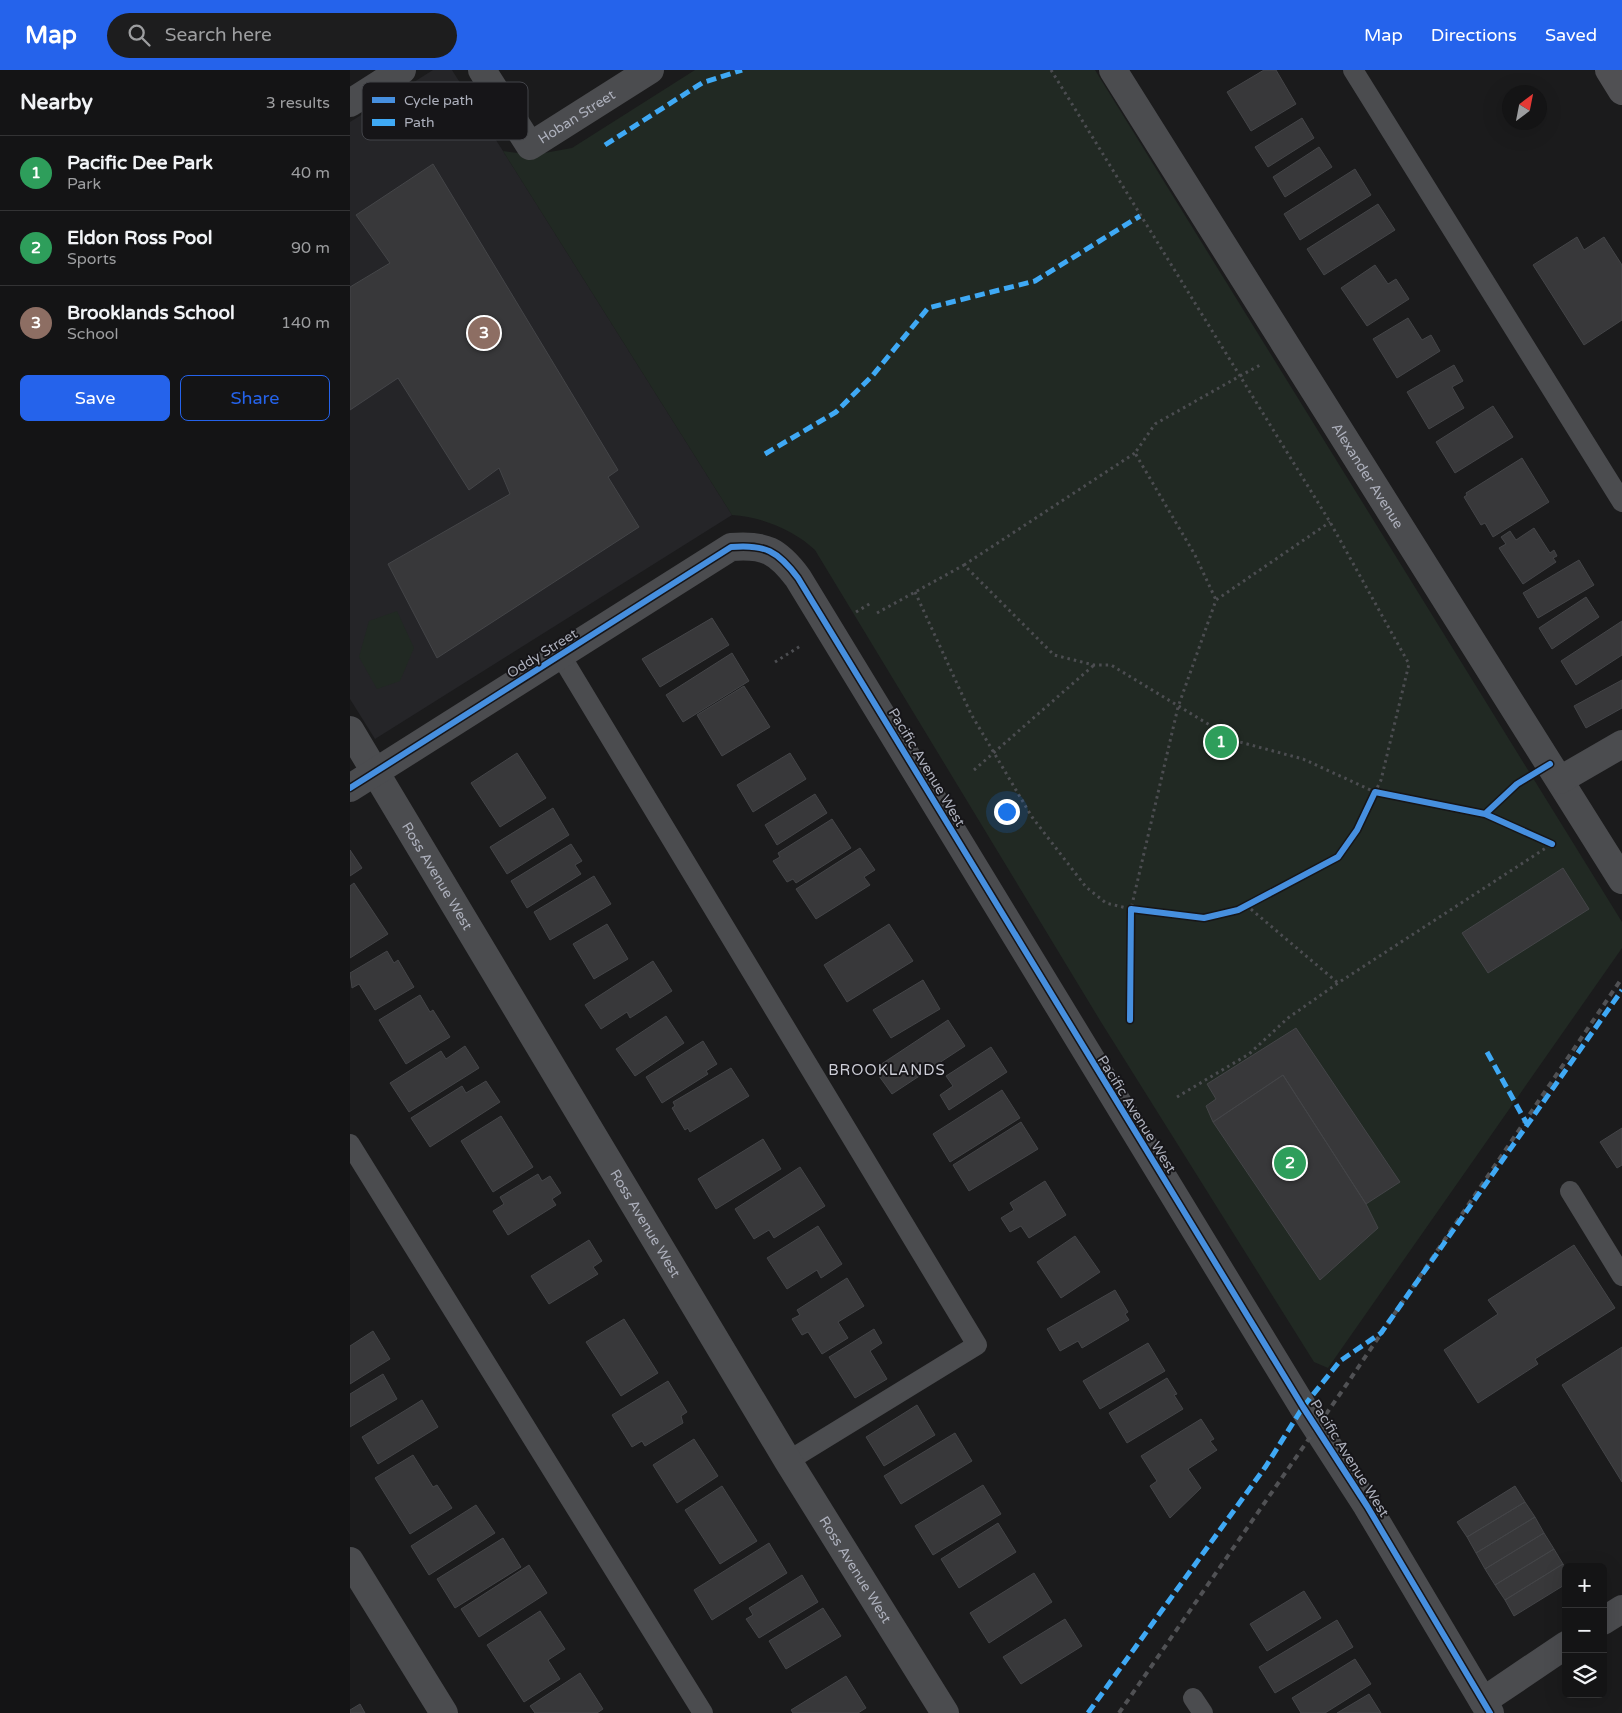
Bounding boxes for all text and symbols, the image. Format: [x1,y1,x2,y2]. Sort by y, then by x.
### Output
search box [107,13,457,58]
text: Map [25,21,77,50]
icon: search [125,21,153,49]
text: Search here [165,24,272,46]
text: Map [1364,24,1403,46]
text: Directions [1431,24,1517,46]
text: Saved [1545,24,1597,46]
legend [362,82,528,140]
north arrow [1502,85,1547,130]
street label: Hoban Street [535,86,619,148]
text: Nearby [20,90,93,115]
text: Cycle path [404,92,473,109]
text: 3 results [266,93,330,113]
text: Path [404,114,435,131]
text: Pacific Dee Park [67,152,213,174]
text: 1 [31,163,41,183]
text: 40 m [291,163,330,183]
text: Park [67,174,101,194]
text: Eldon Ross Pool [67,227,213,249]
text: 2 [31,238,41,258]
text: 90 m [291,238,330,258]
text: Sports [67,249,116,269]
text: Brooklands School [67,302,235,324]
text: 3 [31,313,41,333]
text: 140 m [281,313,330,333]
pin: 3 [468,314,500,352]
text: School [67,324,119,344]
button: Save [20,375,170,421]
button: Share [180,375,330,421]
street label: Alexander Avenue [1328,420,1407,532]
street label: Oddy Street [504,625,581,682]
street label: Pacific Avenue West [884,705,969,830]
pin: 1 [1205,723,1237,761]
your location [994,799,1020,825]
street label: Ross Avenue West [398,819,476,934]
street label: Pacific Avenue West [1094,1052,1180,1177]
district label: BROOKLANDS [828,1061,946,1079]
pin: 2 [1274,1144,1306,1182]
street label: Ross Avenue West [606,1166,684,1281]
street label: Pacific Avenue West [1307,1396,1393,1521]
street label: Ross Avenue West [815,1513,895,1627]
map controls [1562,1563,1607,1698]
button: + [1562,1563,1607,1608]
button: − [1562,1608,1607,1653]
button: layers [1562,1653,1607,1698]

